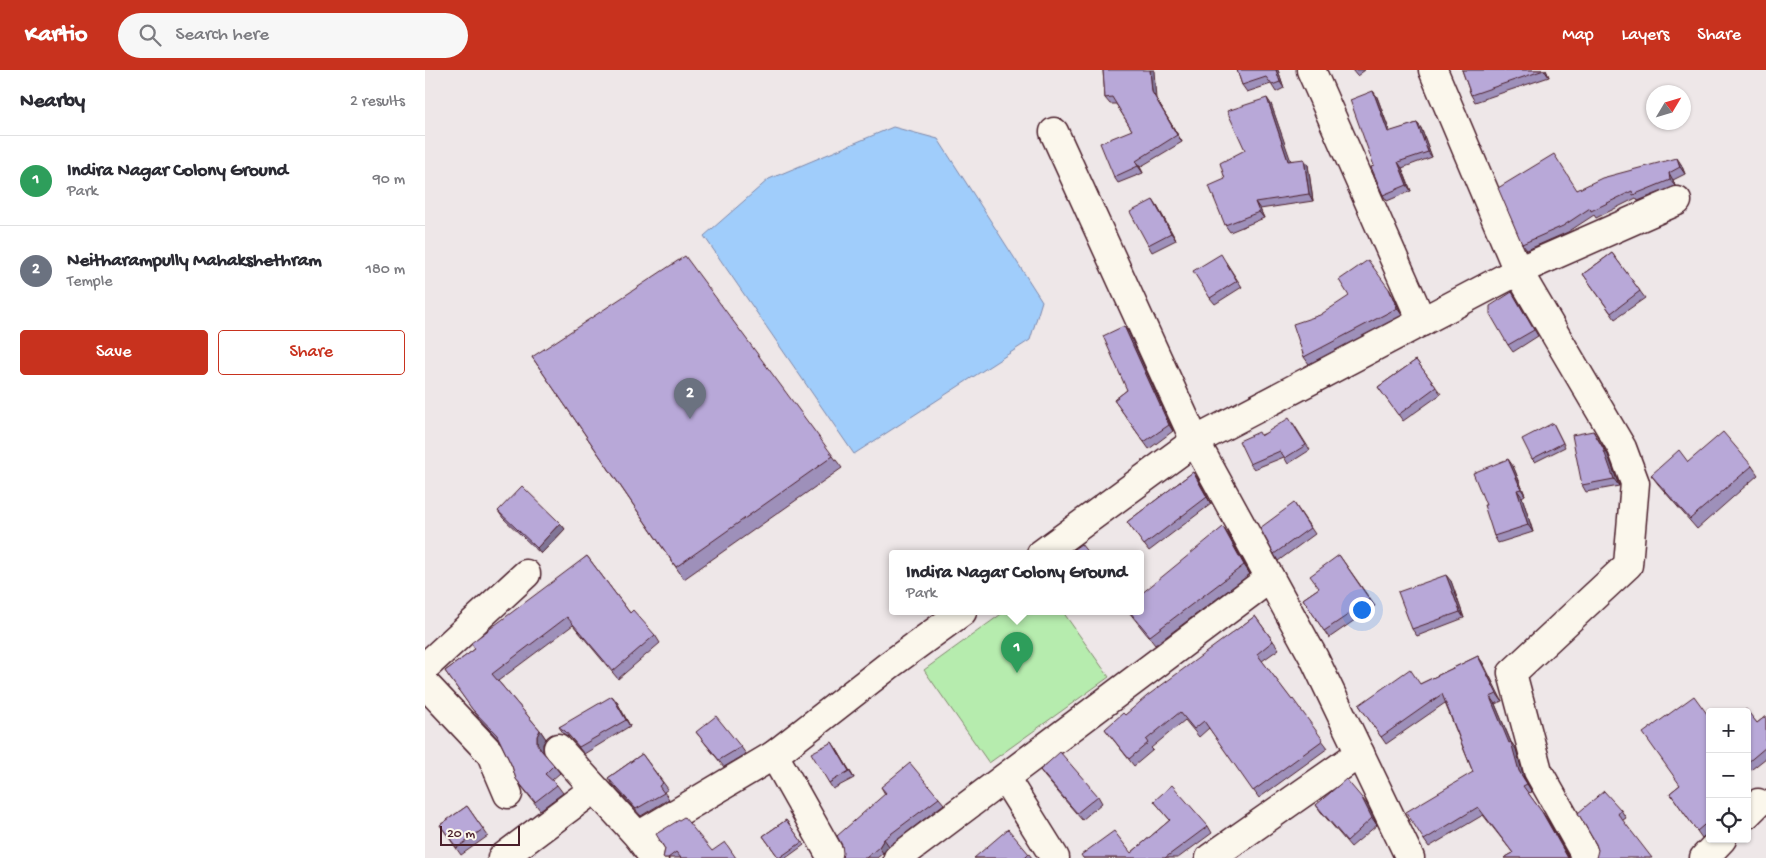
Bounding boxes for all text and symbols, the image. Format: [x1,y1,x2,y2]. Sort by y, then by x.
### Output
search box [118,13,468,58]
text: Kartio [25,21,88,50]
icon: search [136,21,164,49]
text: Search here [176,24,269,47]
text: Map [1562,25,1594,46]
text: Layers [1622,25,1669,46]
text: Share [1697,25,1741,46]
north arrow [1646,85,1691,130]
text: Nearby [20,90,85,115]
text: 2 results [350,93,405,112]
text: Indira Nagar Colony Ground [67,160,288,183]
text: 1 [33,171,39,190]
text: 90 m [373,171,405,190]
text: Park [67,183,98,202]
text: Neitharampully Mahakshethram [67,250,322,273]
text: 2 [32,261,40,280]
text: 180 m [366,261,405,280]
text: Temple [67,273,112,292]
button: Save [20,330,208,375]
button: Share [218,330,405,375]
pin: 2 [674,378,706,419]
popup [889,550,1144,615]
text: Indira Nagar Colony Ground [906,562,1127,585]
text: Park [906,585,937,604]
your location [1349,597,1375,623]
pin: 1 [1001,632,1033,673]
map controls [1706,708,1751,843]
button: + [1706,708,1751,753]
button: − [1706,753,1751,798]
button: locate [1706,798,1751,843]
scale bar [440,823,520,846]
text: 20 m [447,826,475,843]

